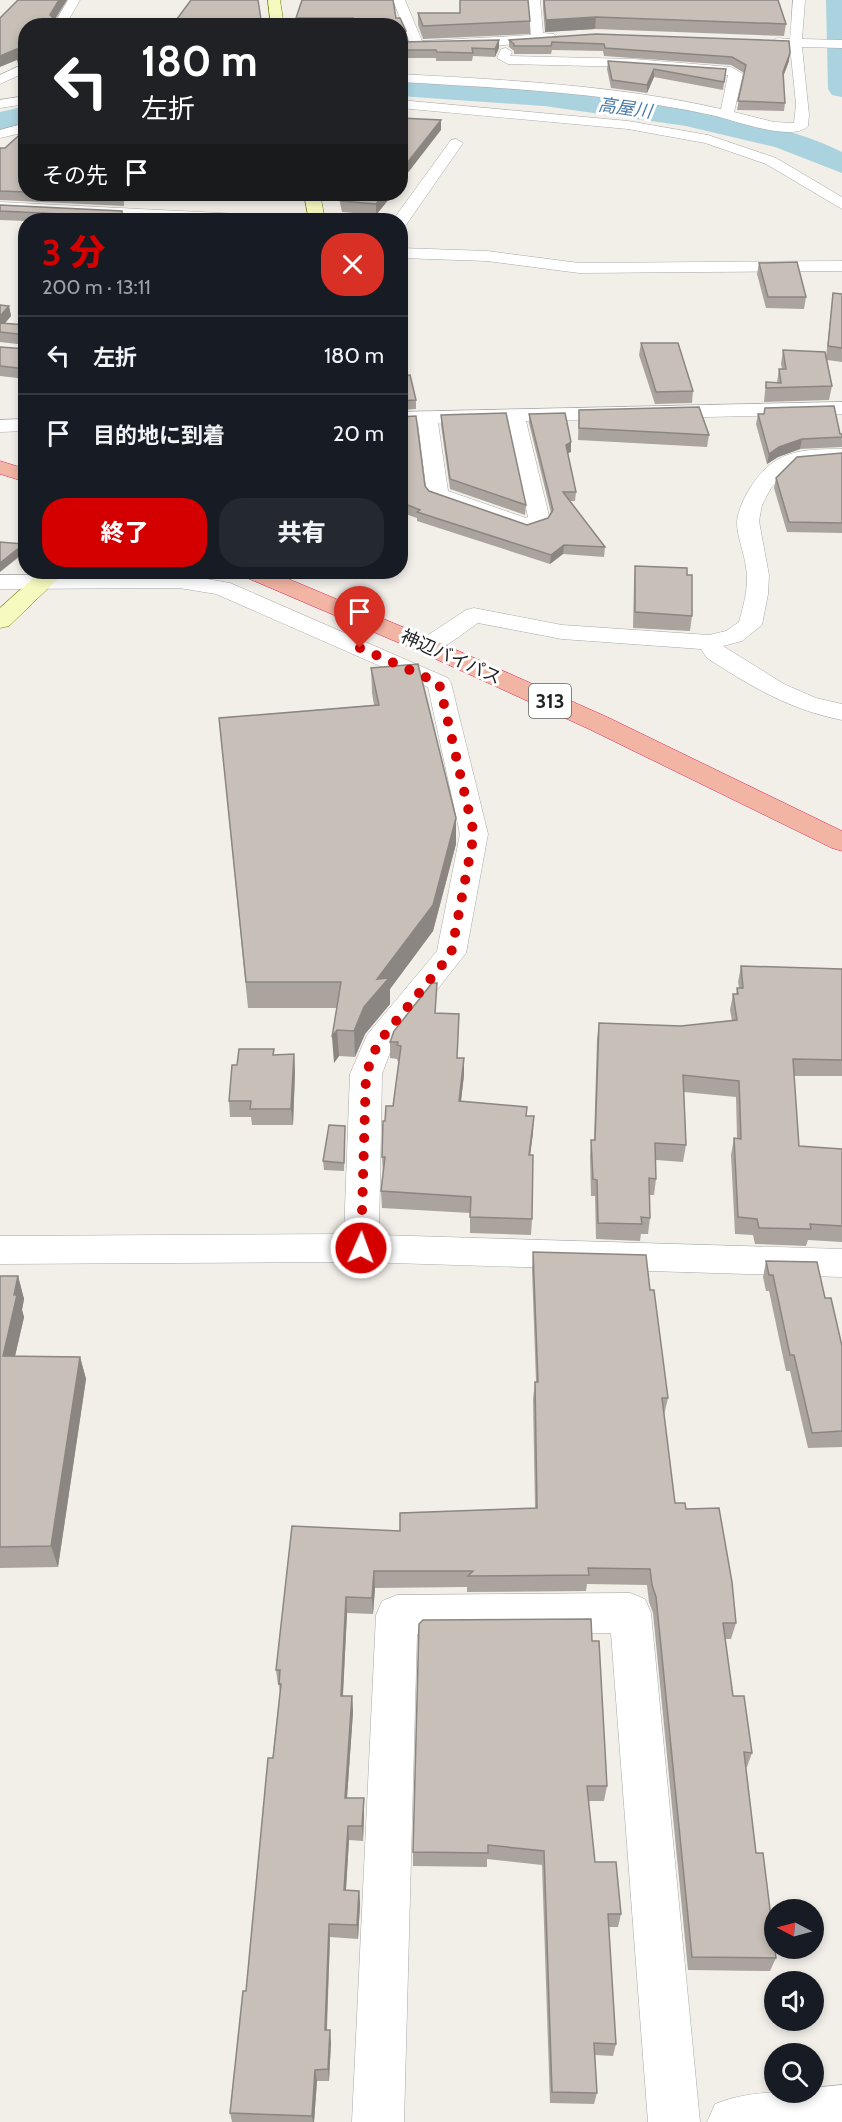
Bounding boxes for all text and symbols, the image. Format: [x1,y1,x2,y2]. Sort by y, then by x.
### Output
text: 180 m [141,35,257,87]
icon: left [42,42,120,120]
text: 左折 [141,92,195,125]
water label: 高屋川 [597,93,655,123]
icon: arrive [120,156,153,189]
text: その先 [42,162,108,189]
text: 3 分 [42,230,106,274]
button: close [321,233,384,296]
text: 200 m · 13:11 [42,275,151,299]
icon: left [42,339,75,372]
text: 180 m [324,342,384,369]
text: 左折 [93,344,137,371]
icon: arrive [42,417,75,450]
text: 20 m [333,420,384,447]
text: 目的地に到着 [93,422,225,449]
button: 終了 [42,498,207,567]
button: 共有 [219,498,384,567]
pin [334,586,385,648]
icon: arrive [343,595,376,628]
street label: 神辺バイパス [397,625,505,689]
road number: 313 [529,684,571,718]
position arrow [329,1216,393,1280]
north arrow [764,1899,824,1959]
map controls [764,1899,824,2103]
button: sound [764,1971,824,2031]
button: search [764,2043,824,2103]

